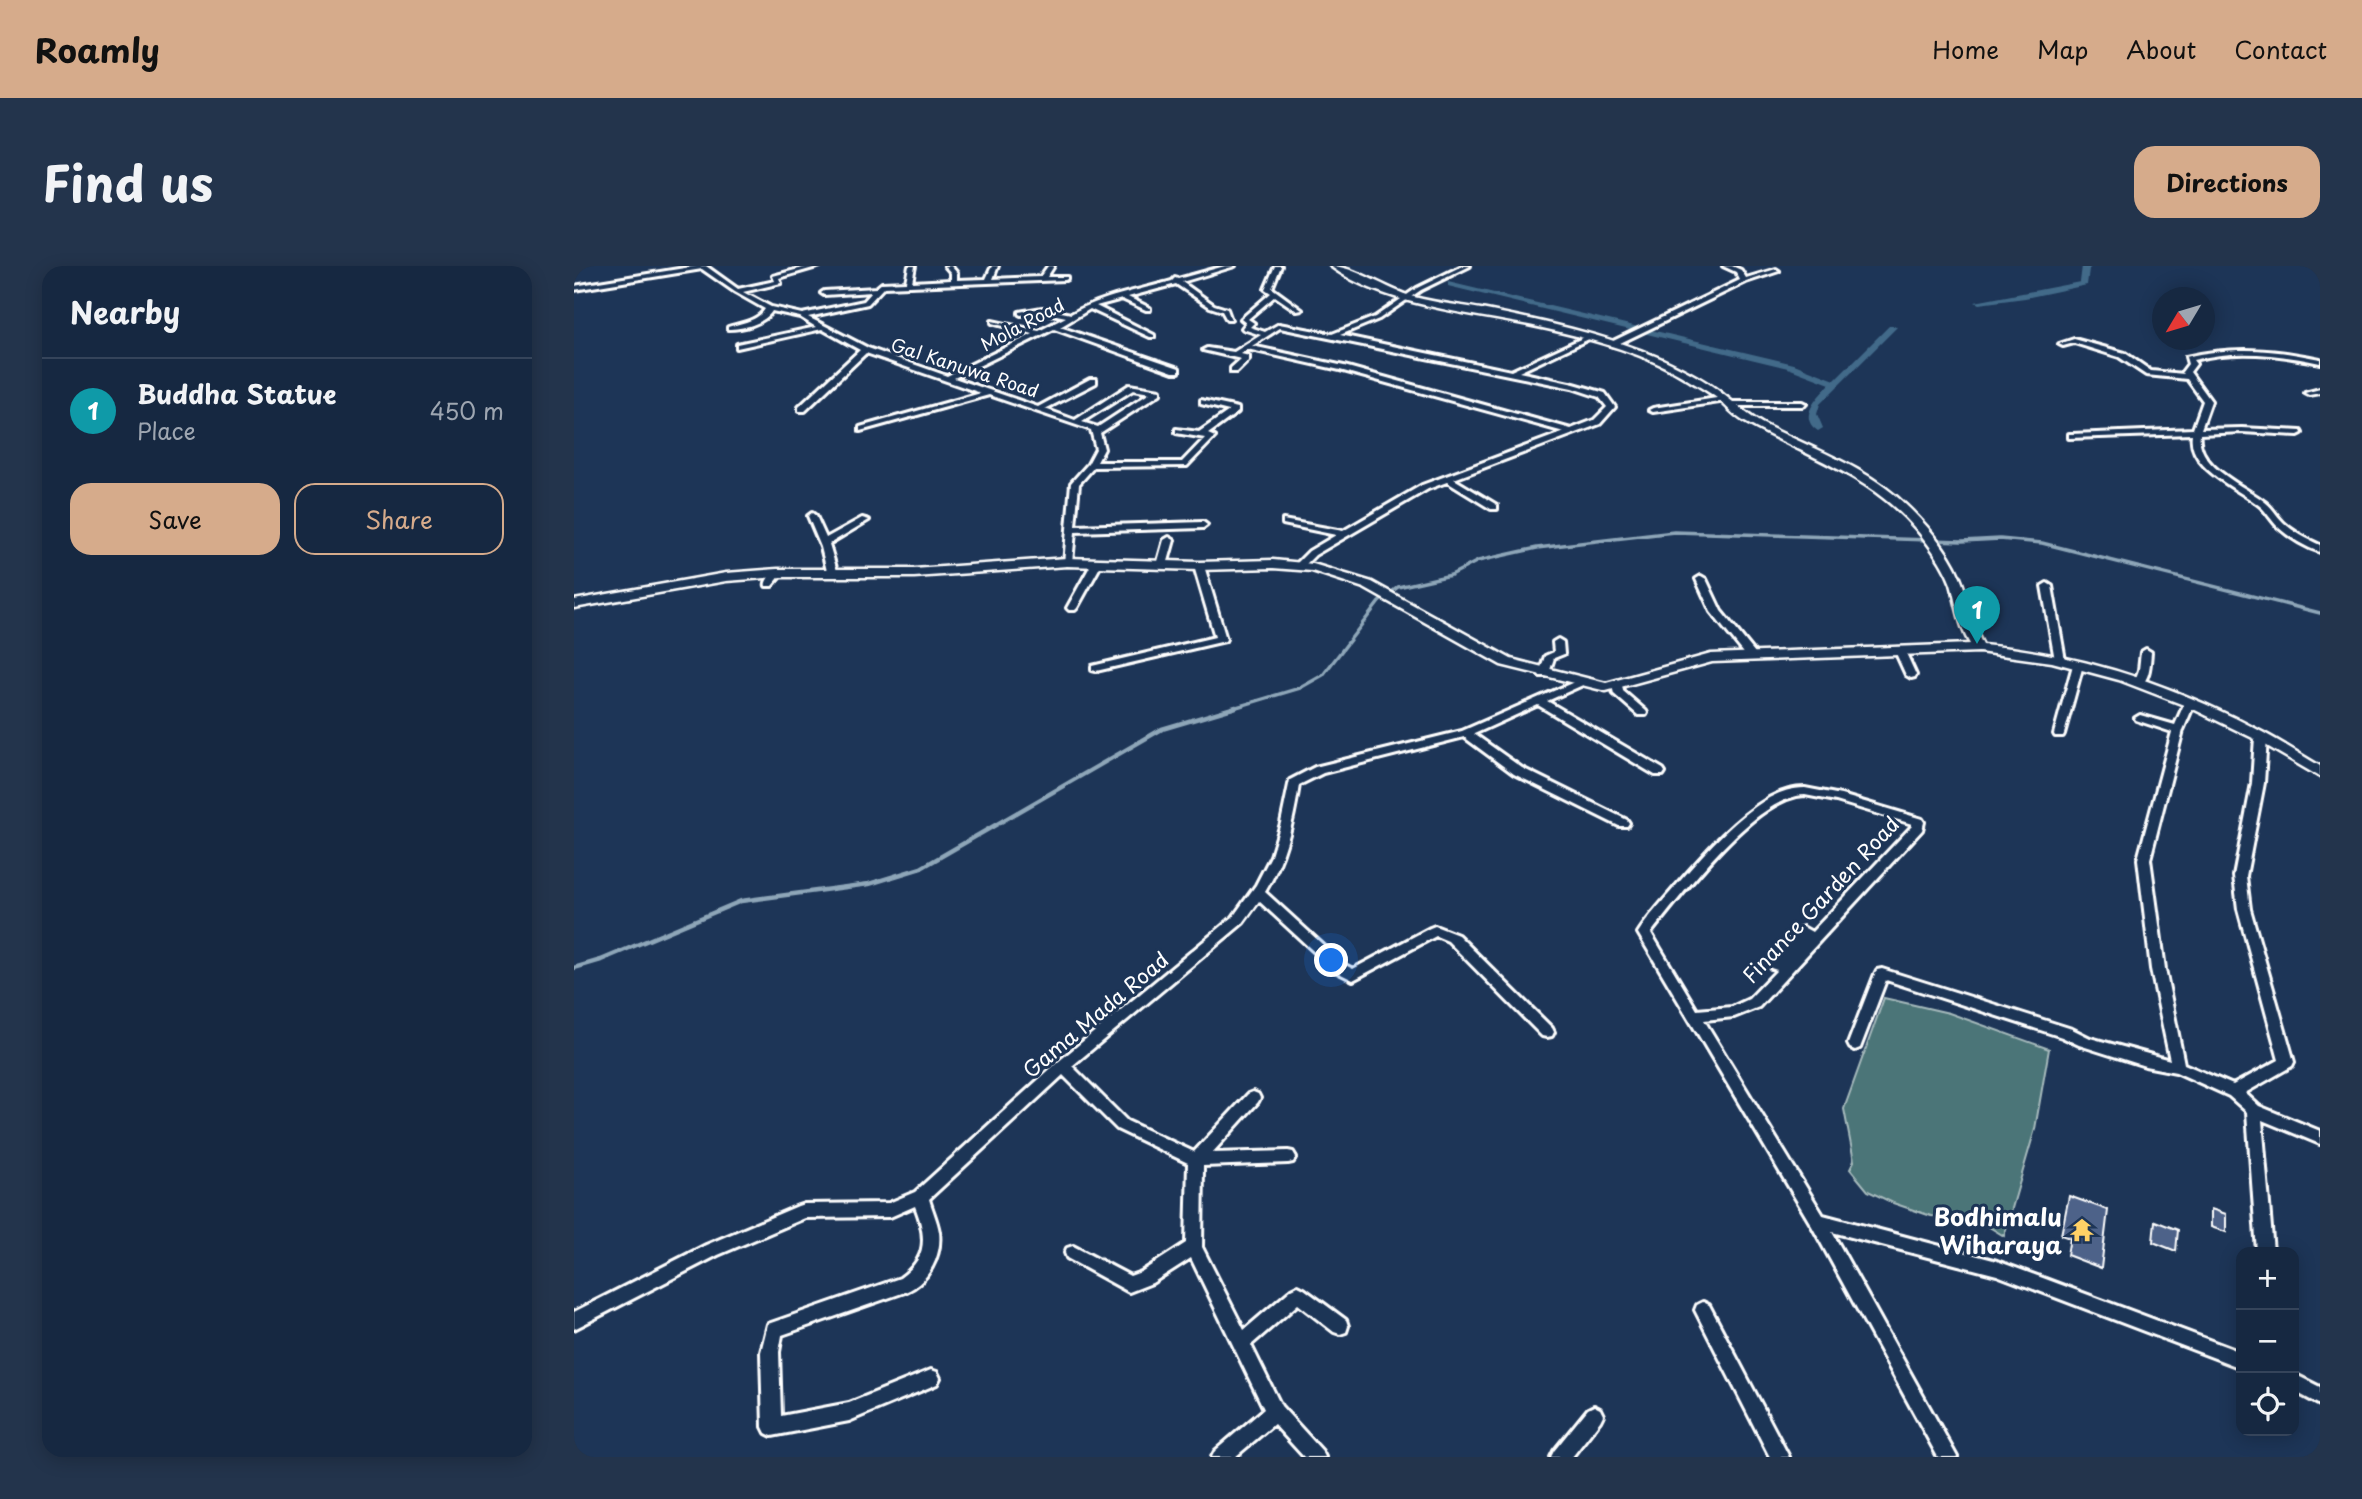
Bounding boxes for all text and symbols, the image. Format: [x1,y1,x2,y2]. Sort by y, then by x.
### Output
text: Roamly [35,24,160,74]
text: Home [1932,31,1999,67]
text: Map [2037,31,2088,67]
text: About [2126,31,2196,67]
text: Contact [2234,31,2327,67]
text: Find us [42,145,213,219]
button: Directions [2134,146,2320,218]
north arrow [2152,287,2215,350]
text: Nearby [70,289,180,334]
street label: Mola Road [975,291,1069,357]
street label: Gal Kanuwa Road [888,330,1042,404]
text: Buddha Statue [137,374,337,413]
text: 1 [88,393,99,428]
text: 450 m [430,393,504,428]
text: Place [137,413,196,448]
button: Save [70,483,280,555]
button: Share [294,483,504,555]
pin: 1 [1954,586,2000,644]
street label: Finance Garden Road [1734,808,1906,990]
street label: Gama Mada Road [1015,943,1175,1085]
your location [1314,943,1348,977]
place label: Bodhimalu Wiharaya [1934,1198,2062,1262]
temple icon: Bodhimalu Wiharaya [2068,1216,2096,1244]
map controls [2236,1247,2299,1436]
button: + [2236,1247,2299,1310]
button: − [2236,1310,2299,1373]
button: locate [2236,1373,2299,1436]

